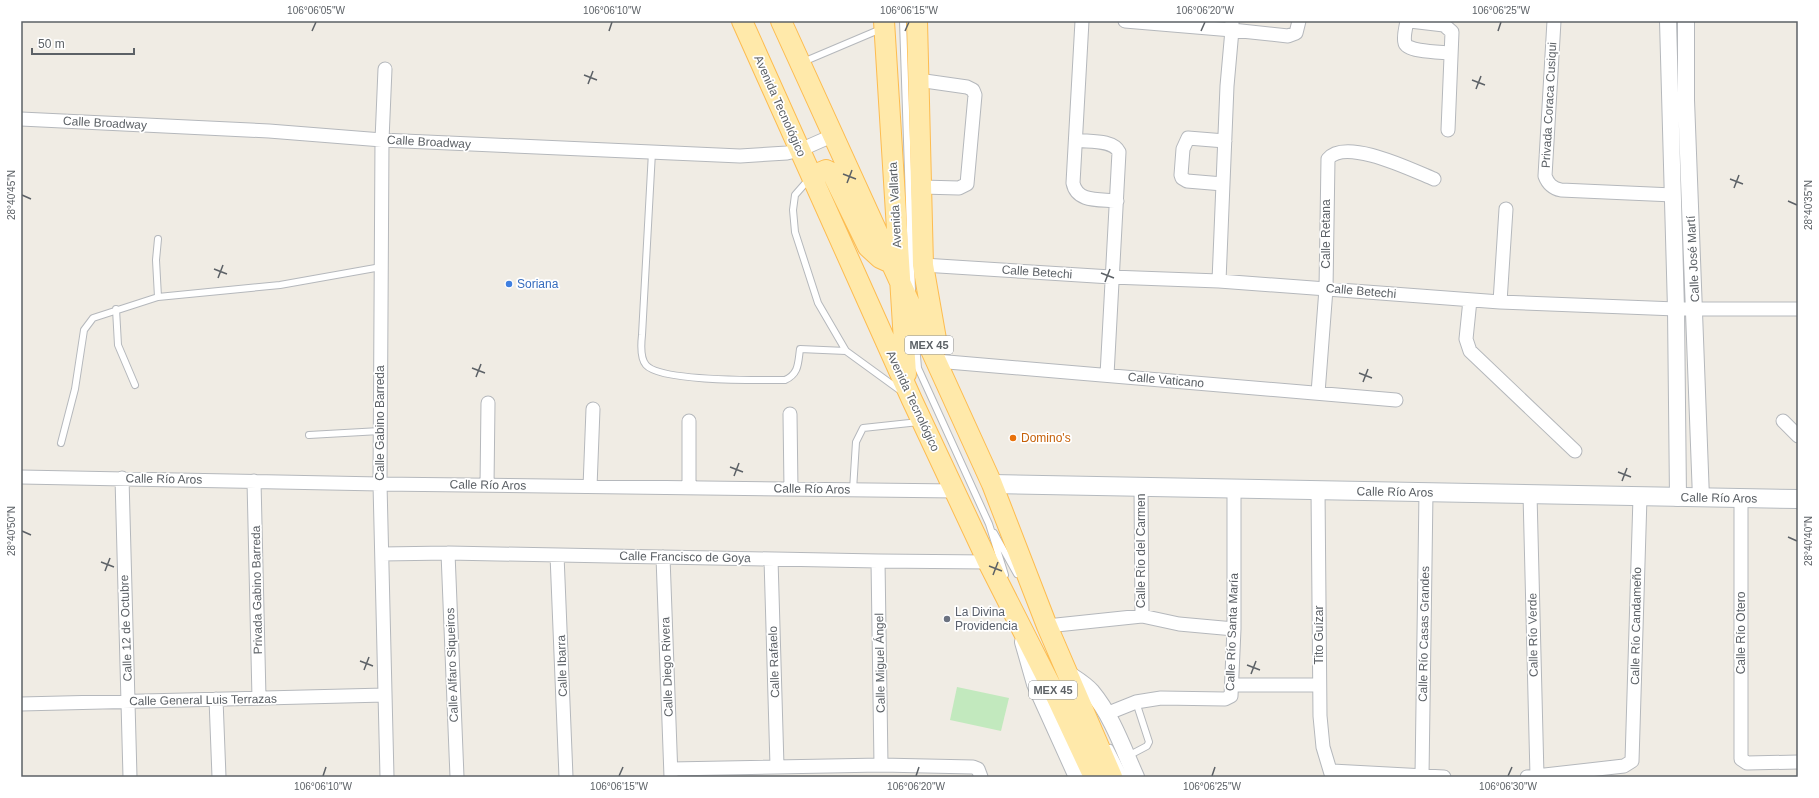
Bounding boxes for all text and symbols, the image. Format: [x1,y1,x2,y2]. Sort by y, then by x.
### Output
text: 106°06'05"W [287,5,345,16]
text: 106°06'10"W [583,5,641,16]
text: 106°06'15"W [880,5,938,16]
text: 106°06'20"W [1176,5,1234,16]
text: 106°06'25"W [1472,5,1530,16]
scale bar [32,30,134,56]
text: 50 m [38,37,65,51]
street label: Privada Coraca Cusiqui [1539,42,1559,168]
street label: Avenida Tecnológico [751,53,809,159]
street label: Calle Broadway [63,114,147,132]
street label: Calle Broadway [387,133,471,151]
street label: Avenida Vallarta [886,161,904,248]
text: 28°40'45"N [6,170,17,220]
text: 28°40'35"N [1803,180,1814,230]
street label: Calle Retana [1319,199,1333,269]
street label: Calle José Martí [1684,215,1702,303]
street label: Calle Betechi [1001,263,1073,281]
place label: Soriana [517,277,559,291]
marker: Soriana [504,279,514,289]
street label: Calle Betechi [1325,281,1397,301]
road number: MEX 45 [905,336,953,354]
street label: Avenida Tecnológico [883,348,943,454]
street label: Calle Gabino Barreda [373,365,387,481]
street label: Calle Vaticano [1127,370,1205,390]
place label: Domino's [1021,431,1071,445]
marker: Domino's [1008,433,1018,443]
street label: Calle Río Aros [126,471,202,487]
street label: Calle Río Aros [450,477,526,493]
street label: Calle Río Aros [774,481,850,497]
street label: Calle Río Aros [1357,484,1433,500]
street label: Calle Río Aros [1681,490,1757,506]
street label: Calle Río del Carmen [1134,494,1148,608]
text: 28°40'50"N [6,506,17,556]
text: 28°40'40"N [1803,516,1814,566]
street label: Privada Gabino Barreda [249,525,265,654]
street label: Calle Francisco de Goya [619,549,751,565]
street label: Calle Río Casas Grandes [1416,566,1432,702]
street label: Calle Río Candameño [1628,567,1644,685]
street label: Calle Río Santa María [1223,572,1241,691]
street label: Calle 12 de Octubre [117,574,135,682]
street label: Calle Río Otero [1734,591,1748,674]
street label: Calle Río Verde [1525,593,1541,677]
place label: La Divina Providencia [955,605,1018,633]
street label: Tito Guízar [1312,606,1326,664]
street label: Calle Alfaro Siqueiros [443,607,461,723]
street label: Calle Miguel Ángel [871,613,888,713]
marker: La Divina Providencia [942,614,952,624]
street label: Calle Diego Rivera [658,616,676,717]
street label: Calle Rafaelo [766,625,782,698]
street label: Calle Ibarra [554,634,570,697]
road number: MEX 45 [1029,681,1077,699]
street label: Calle General Luis Terrazas [129,692,277,708]
text: 106°06'10"W [294,781,352,792]
text: 106°06'15"W [590,781,648,792]
text: 106°06'20"W [887,781,945,792]
text: 106°06'25"W [1183,781,1241,792]
text: 106°06'30"W [1479,781,1537,792]

